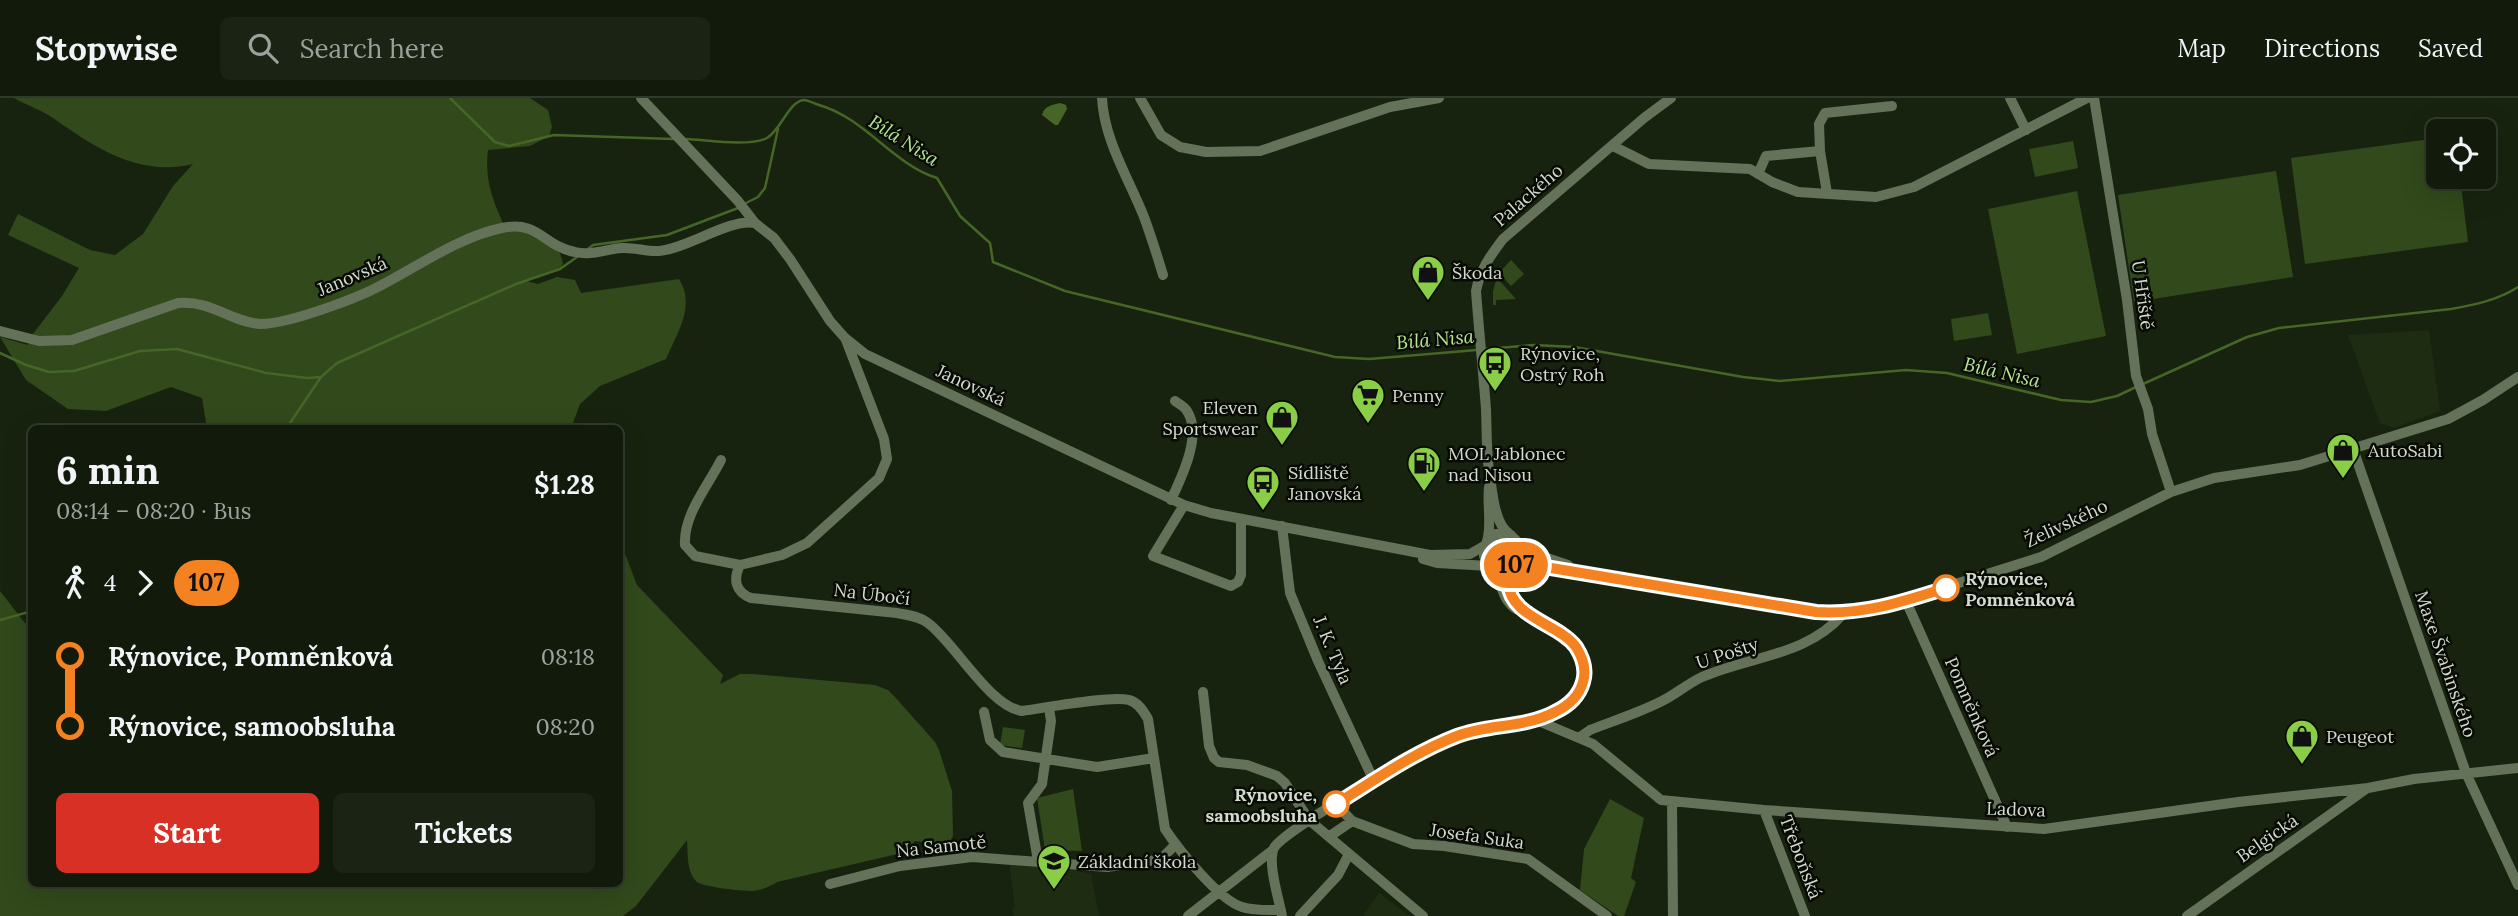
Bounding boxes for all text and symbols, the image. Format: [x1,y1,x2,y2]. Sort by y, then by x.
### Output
search box [220,17,710,80]
text: Stopwise [35,27,178,69]
icon: search [244,29,282,67]
text: Search here [300,32,444,65]
text: Map [2177,33,2226,64]
text: Directions [2264,33,2380,64]
text: Saved [2418,33,2483,64]
water label: Bílá Nisa [865,109,944,171]
map controls [2426,119,2496,189]
button: locate [2426,119,2496,189]
street label: Palackého [1489,159,1567,231]
street label: Janovská [313,251,390,301]
shop icon: Škoda [1409,253,1447,302]
street label: U Hřiště [2127,259,2159,332]
place label: Škoda [1452,261,1502,284]
water label: Bílá Nisa [1395,324,1475,354]
place label: Rýnovice, Ostrý Roh [1520,342,1605,386]
bus stop icon: Rýnovice, Ostrý Roh [1476,344,1514,393]
water label: Bílá Nisa [1961,352,2043,393]
street label: Janovská [932,359,1009,411]
supermarket icon: Penny [1349,376,1387,425]
place label: Penny [1392,384,1444,407]
place label: Eleven Sportswear [1162,396,1258,440]
shop icon: Eleven Sportswear [1263,398,1301,447]
shop icon: AutoSabi [2324,431,2362,480]
place label: AutoSabi [2367,439,2442,462]
place label: MOL Jablonec nad Nisou [1448,442,1566,486]
fuel station icon: MOL Jablonec nad Nisou [1405,444,1443,493]
text: 6 min [56,446,159,494]
place label: Sídliště Janovská [1287,461,1361,505]
bus stop icon: Sídliště Janovská [1244,463,1282,512]
text: $1.28 [534,468,595,501]
street label: Želivského [2021,494,2111,552]
text: 08:14 – 08:20 · Bus [56,496,251,525]
line badge: 107 [1476,542,1556,588]
text: 107 [1498,549,1534,580]
icon: walk [56,564,94,602]
icon: forward [126,564,164,602]
text: 107 [188,567,225,598]
place label: Rýnovice, Pomněnková [1965,567,2076,611]
text: 4 [104,568,116,597]
marker: Rýnovice, Pomněnková [1933,575,1959,601]
street label: Na Úbočí [832,578,912,610]
street label: Maxe Švabinského [2410,588,2482,740]
street label: J. K. Tyla [1308,611,1358,688]
street label: U Pošty [1693,632,1762,674]
text: Rýnovice, Pomněnková [108,640,393,673]
text: 08:18 [541,642,595,671]
street label: Pomněnková [1940,653,2004,761]
text: Rýnovice, samoobsluha [108,710,395,743]
text: 08:20 [535,712,595,741]
shop icon: Peugeot [2283,717,2321,766]
place label: Peugeot [2326,725,2394,748]
place label: Rýnovice, samoobsluha [1206,783,1318,827]
marker: Rýnovice, samoobsluha [1323,791,1349,817]
button: Start [56,793,319,873]
button: Tickets [333,793,595,873]
street label: Ladova [1986,796,2046,822]
street label: Belgická [2232,809,2302,867]
street label: Třeboňská [1775,812,1827,902]
street label: Josefa Suka [1427,818,1526,854]
street label: Na Samotě [895,830,987,862]
school or university icon: Základní škola [1035,842,1073,891]
place label: Základní škola [1078,850,1196,873]

